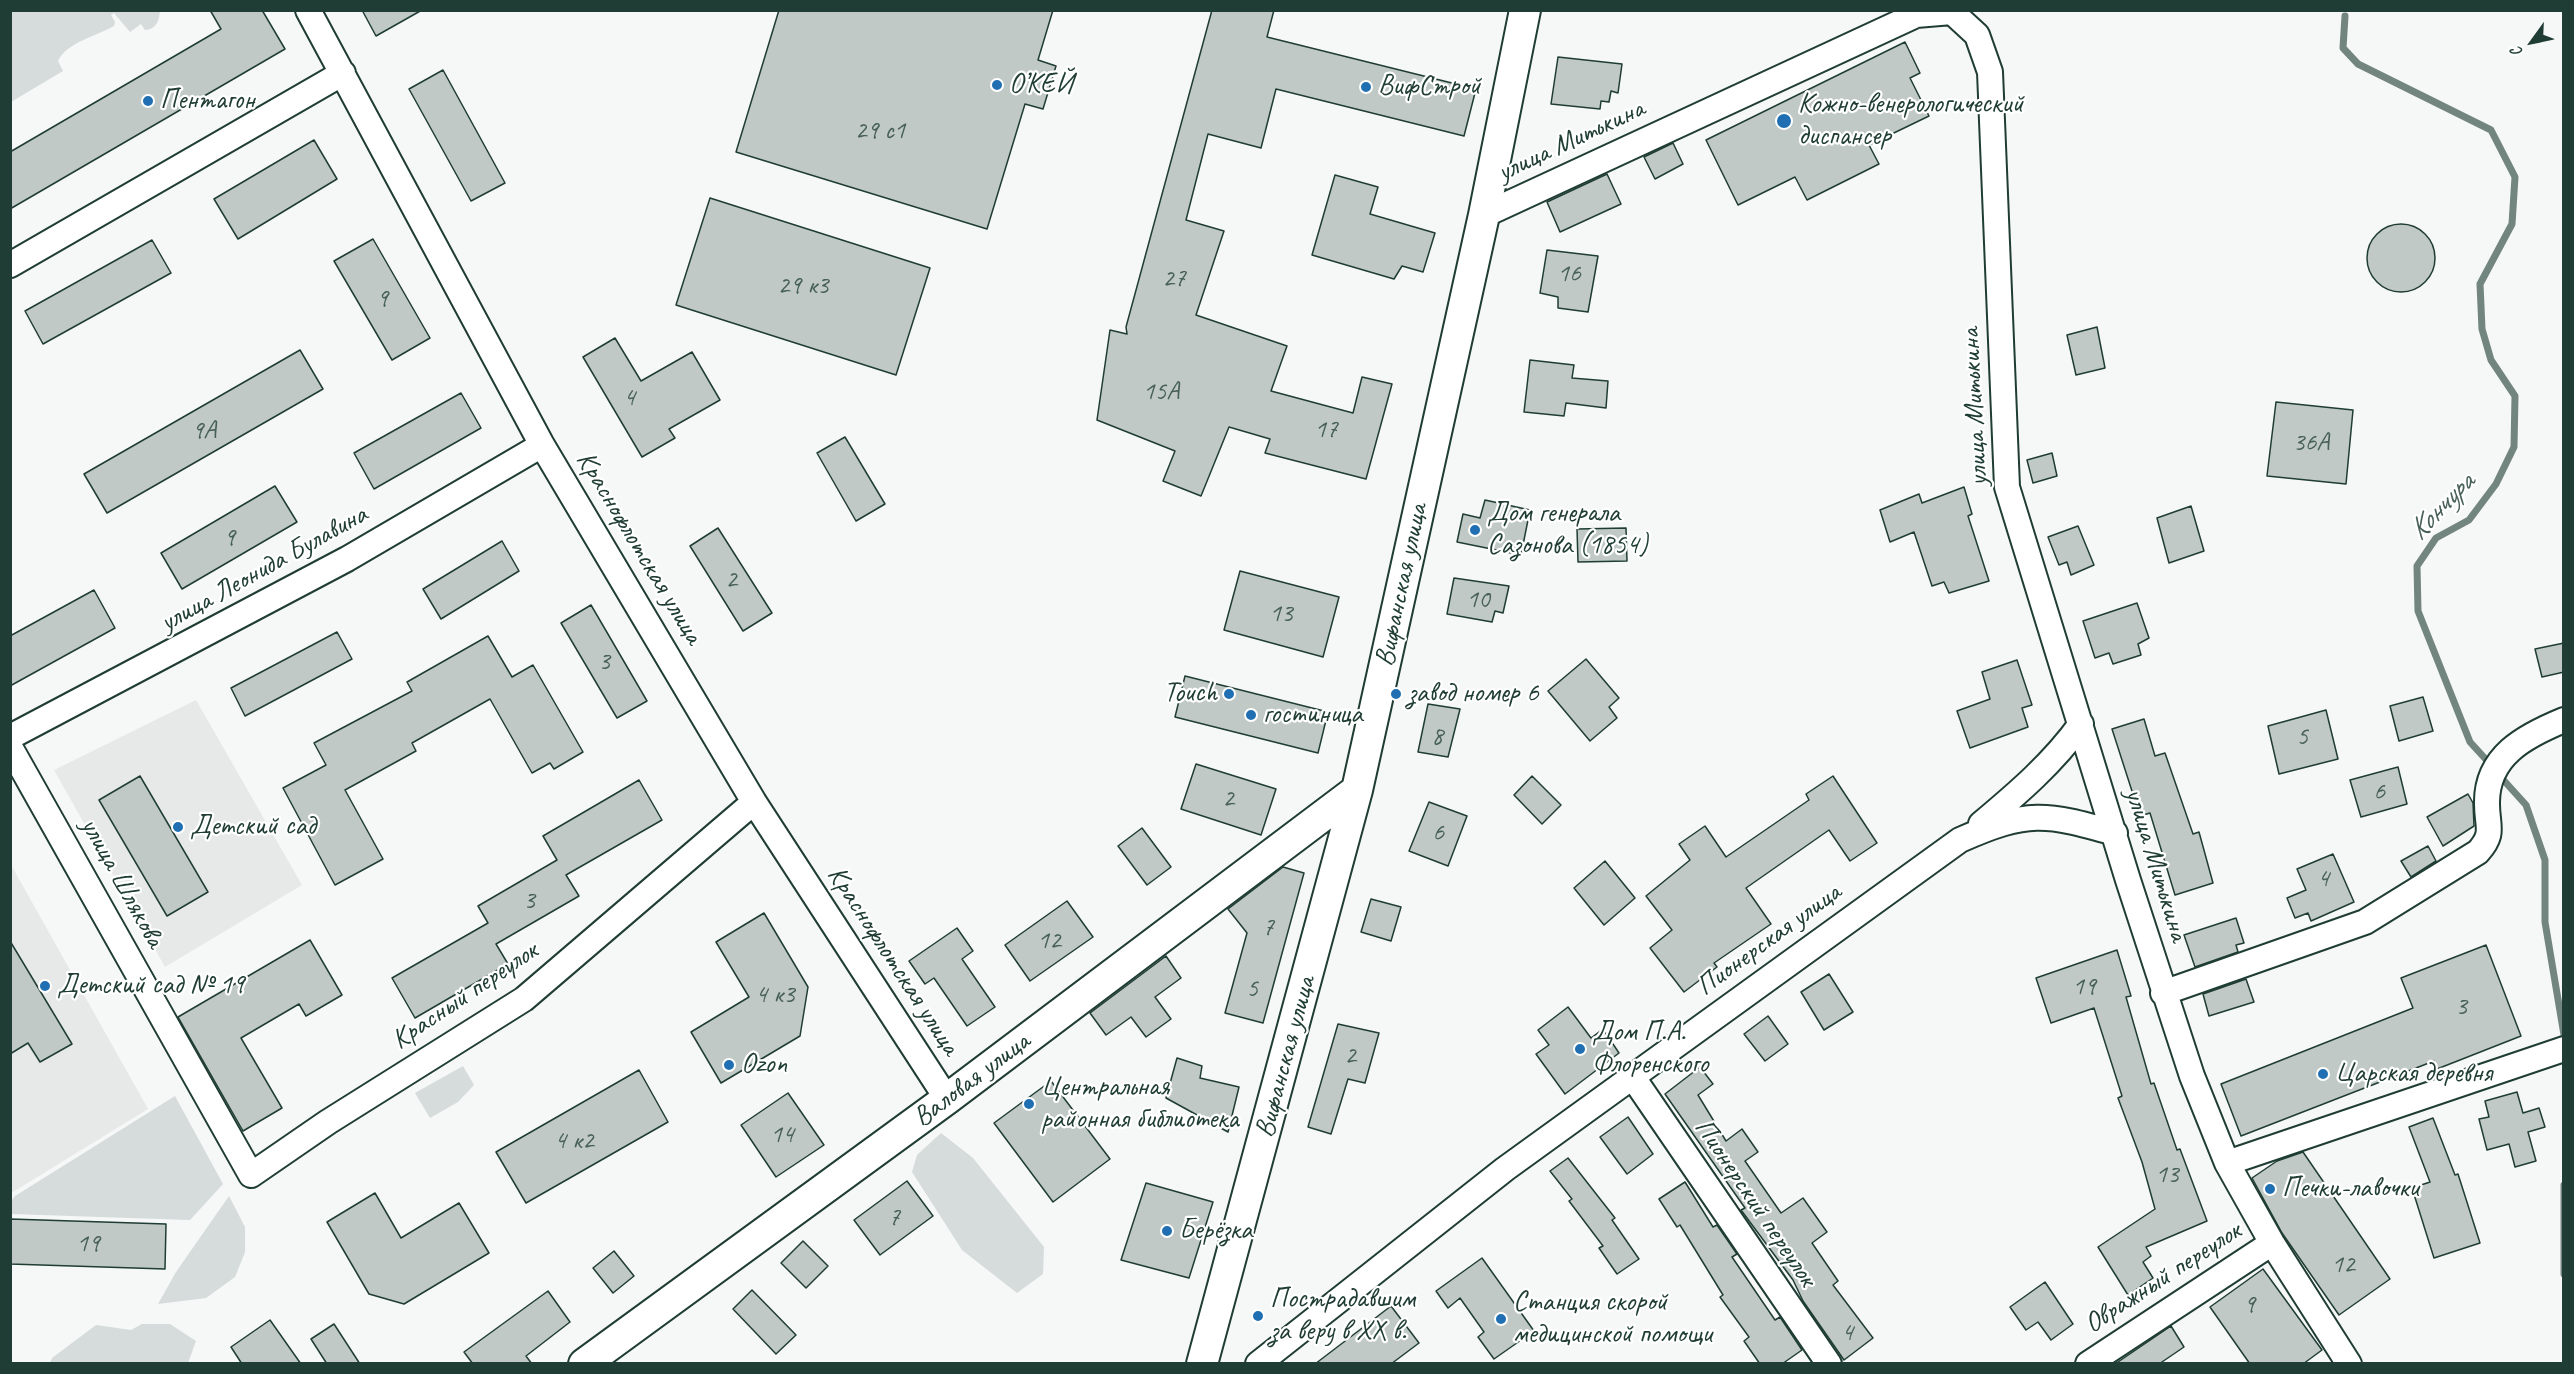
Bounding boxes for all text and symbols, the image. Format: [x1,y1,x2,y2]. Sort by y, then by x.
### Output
north arrow [2502,12,2562,72]
text: С [2506,43,2527,61]
place label: О’КЕЙ [1009,68,1073,102]
place label: ВифСтрой [1378,70,1481,104]
marker: О’КЕЙ [990,78,1004,92]
marker: ВифСтрой [1359,80,1373,94]
place label: Пентагон [160,84,255,118]
place label: Кожно-венерологический диспансер [1798,88,2023,154]
street label: улица Митькина [1492,92,1650,190]
marker: Пентагон [141,94,155,108]
marker: Кожно-венерологический диспансер [1775,112,1793,130]
house number: 29 с1 [855,115,905,147]
house number: 16 [1557,258,1581,290]
house number: 27 [1162,263,1186,295]
house number: 29 к3 [778,270,828,302]
house number: 9 [376,283,388,315]
street label: улица Митькина [1954,327,1996,487]
house number: 15А [1143,376,1179,408]
house number: 4 [623,382,635,414]
house number: 17 [1314,414,1338,446]
house number: 9А [192,415,216,447]
house number: 36А [2293,427,2329,459]
street label: Краснофлотская улица [568,446,710,650]
water label: Кончура [2401,466,2483,548]
place label: Дом генерала Сазонова (1854) [1487,497,1648,563]
street label: улица Леонида Булавина [154,498,374,640]
street label: Вифанская улица [1368,501,1436,669]
house number: 9 [223,522,235,554]
marker: Дом генерала Сазонова (1854) [1468,523,1482,537]
house number: 2 [725,564,737,596]
house number: 10 [1466,584,1490,616]
house number: 13 [1269,598,1293,630]
house number: 3 [598,646,610,678]
place label: Touch [1164,677,1217,711]
place label: завод номер 6 [1408,677,1539,711]
marker: Touch [1222,687,1236,701]
marker: завод номер 6 [1389,687,1403,701]
place label: гостиница [1263,698,1363,732]
marker: гостиница [1244,708,1258,722]
house number: 8 [1431,721,1443,753]
house number: 5 [2296,721,2308,753]
house number: 6 [2373,776,2385,808]
house number: 2 [1222,783,1234,815]
street label: улица Митькина [2117,784,2195,946]
place label: Детский сад [190,810,316,844]
street label: улица Шлякова [72,812,172,954]
house number: 6 [1432,817,1444,849]
marker: Детский сад [171,820,185,834]
street label: Краснофлотская улица [819,860,967,1062]
house number: 4 [2317,863,2329,895]
street label: Пионерская улица [1690,876,1848,1004]
house number: 3 [523,885,535,917]
house number: 7 [1262,912,1274,944]
house number: 12 [1037,925,1061,957]
street label: Красный переулок [385,935,545,1057]
place label: Детский сад № 19 [57,969,244,1003]
house number: 19 [2072,971,2096,1003]
house number: 5 [1246,973,1258,1005]
street label: Вифанская улица [1248,973,1324,1141]
marker: Детский сад № 19 [38,979,52,993]
house number: 4 к3 [755,979,795,1011]
house number: 3 [2455,991,2467,1023]
place label: Дом П.А. Флоренского [1592,1016,1708,1082]
street label: Валовая улица [907,1025,1037,1135]
house number: 2 [1344,1040,1356,1072]
marker: Дом П.А. Флоренского [1573,1042,1587,1056]
place label: Ozon [741,1048,787,1082]
place label: Царская деревня [2335,1057,2492,1091]
marker: Ozon [722,1058,736,1072]
marker: Царская деревня [2316,1067,2330,1081]
place label: Центральная районная библиотека [1041,1071,1238,1137]
marker: Центральная районная библиотека [1022,1097,1036,1111]
street label: Пионерский переулок [1686,1113,1824,1293]
house number: 14 [770,1119,794,1151]
house number: 4 к2 [554,1125,594,1157]
house number: 13 [2155,1159,2179,1191]
place label: Печки-лавочки [2282,1172,2418,1206]
marker: Печки-лавочки [2263,1182,2277,1196]
house number: 7 [888,1202,900,1234]
place label: Берёзка [1179,1214,1252,1248]
street label: Овражный переулок [2078,1215,2248,1341]
marker: Берёзка [1160,1224,1174,1238]
house number: 19 [76,1228,100,1260]
house number: 12 [2331,1249,2355,1281]
place label: Пострадавшим за веру в XX в. [1270,1283,1415,1349]
place label: Станция скорой медицинской помощи [1513,1286,1712,1352]
house number: 9 [2243,1289,2255,1321]
marker: Пострадавшим за веру в XX в. [1251,1309,1265,1323]
marker: Станция скорой медицинской помощи [1494,1312,1508,1326]
house number: 4 [1841,1317,1853,1349]

